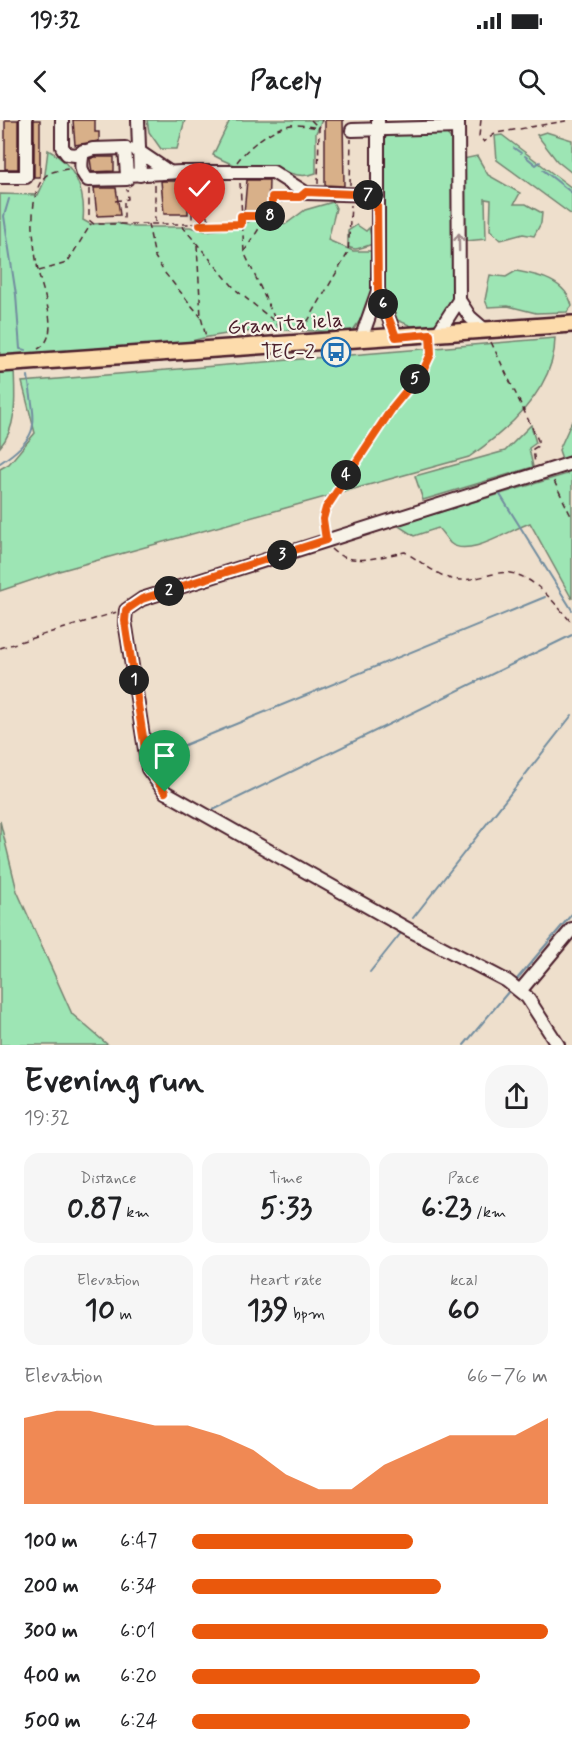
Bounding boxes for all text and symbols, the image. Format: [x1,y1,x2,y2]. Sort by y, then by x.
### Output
text: 19:32 [30,7,80,35]
text: Pacely [250,64,322,99]
icon: back [24,65,57,98]
icon: search [515,65,548,98]
pin [174,163,225,225]
icon: check [183,172,216,205]
pin: 7 [353,180,383,210]
text: 7 [363,184,373,205]
pin: 8 [255,201,285,231]
text: 8 [265,205,275,226]
one-way arrow [453,232,465,252]
pin: 6 [368,289,398,319]
text: 6 [379,293,387,314]
street label: Granīta iela [226,306,344,342]
bus stop icon: TEC-2 [320,336,352,368]
place label: TEC-2 [261,338,315,366]
pin: 5 [400,364,430,394]
text: 5 [410,368,420,389]
pin: 4 [331,460,361,490]
text: 4 [341,464,351,485]
pin: 3 [267,540,297,570]
text: 3 [278,544,286,565]
pin: 2 [154,576,184,606]
text: 2 [165,580,173,601]
pin: 1 [119,665,149,695]
text: 1 [130,669,138,690]
pin [139,730,190,792]
icon: arrive [148,739,181,772]
text: Evening run [24,1060,204,1104]
button: share [485,1065,548,1128]
text: 19:32 [24,1105,70,1132]
text: Distance [80,1168,136,1189]
text: Time [269,1168,303,1189]
text: Pace [448,1168,480,1189]
text: 0.87 [67,1189,122,1228]
text: 5:33 [260,1189,312,1228]
text: 6:23 [421,1189,472,1228]
text: km [122,1202,150,1223]
text: /km [472,1202,506,1223]
text: Elevation [77,1270,140,1291]
text: Heart rate [250,1270,322,1291]
text: kcal [450,1270,477,1291]
text: 10 [85,1291,115,1330]
text: 139 [247,1291,289,1330]
text: 60 [447,1291,480,1330]
text: m [115,1304,132,1325]
text: bpm [289,1304,325,1325]
text: Elevation [24,1363,103,1390]
text: 66–76 m [467,1363,548,1390]
text: 100 m [24,1528,78,1555]
text: 6:47 [120,1528,157,1555]
text: 200 m [24,1573,79,1600]
text: 6:34 [120,1573,157,1600]
text: 300 m [24,1618,78,1645]
text: 6:01 [120,1618,155,1645]
text: 400 m [24,1663,80,1690]
text: 6:20 [120,1663,157,1690]
text: 500 m [24,1708,81,1735]
text: 6:24 [120,1708,158,1735]

